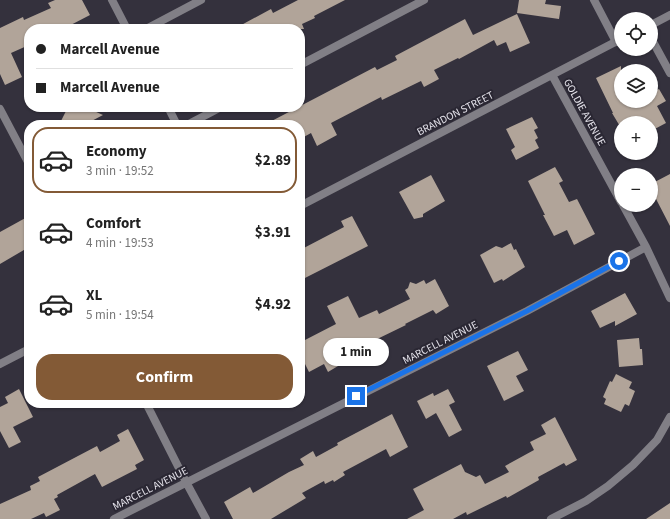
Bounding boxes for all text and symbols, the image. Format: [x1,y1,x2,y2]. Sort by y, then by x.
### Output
map controls [614,12,658,212]
button: locate [614,12,658,56]
text: Marcell Avenue [60,39,160,60]
button: layers [614,64,658,108]
street label: GOLDIE AVENUE [560,76,609,149]
text: Marcell Avenue [60,77,160,98]
street label: BRANDON STREET [414,88,496,139]
button: + [614,116,658,160]
text: Economy [86,141,147,162]
icon: car [38,142,74,178]
text: $2.89 [255,150,291,171]
text: 3 min · 19:52 [86,162,154,180]
button: − [614,168,658,212]
text: Comfort [86,213,141,234]
icon: car [38,214,74,250]
text: $3.91 [255,222,291,243]
text: 4 min · 19:53 [86,234,154,252]
route start [610,252,628,270]
text: XL [86,285,102,306]
icon: car [38,286,74,322]
text: $4.92 [255,294,291,315]
text: 5 min · 19:54 [86,306,154,324]
street label: MARCELL AVENUE [400,317,481,368]
callout: 1 min [323,338,389,366]
text: 1 min [340,343,372,361]
button: Confirm [36,354,293,400]
route end [347,387,365,405]
street label: MARCELL AVENUE [110,463,191,514]

